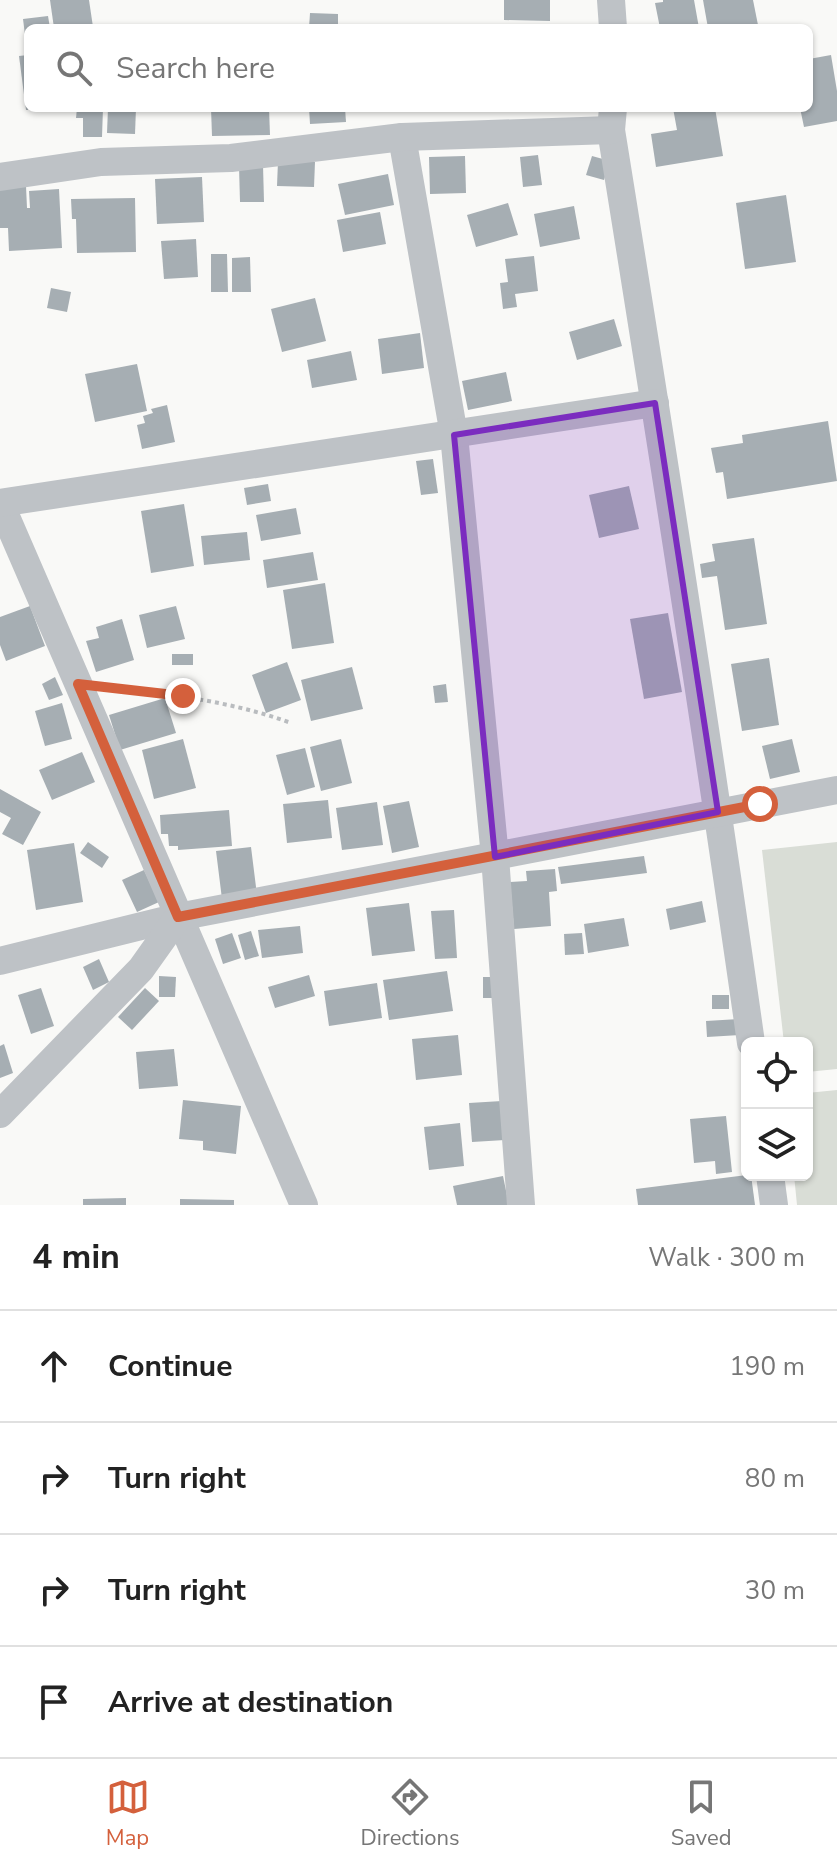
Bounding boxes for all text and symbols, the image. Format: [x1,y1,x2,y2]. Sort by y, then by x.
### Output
search box [24,24,813,112]
icon: search [52,46,96,90]
text: Search here [116,48,275,89]
route end [165,678,201,714]
route start [742,786,778,822]
map controls [741,1037,813,1181]
button: locate [741,1037,813,1109]
button: layers [741,1109,813,1181]
text: 4 min [32,1234,120,1280]
text: Walk · 300 m [648,1240,805,1275]
icon: ahead [32,1344,76,1388]
text: Continue [108,1346,233,1387]
text: 190 m [729,1349,805,1384]
icon: right [32,1456,76,1500]
text: Turn right [108,1458,246,1499]
text: 80 m [745,1461,805,1496]
icon: right [32,1568,76,1612]
text: Turn right [108,1570,246,1611]
text: 30 m [745,1573,805,1608]
icon: arrive [32,1680,76,1724]
text: Arrive at destination [108,1682,393,1723]
tab: Map [106,1775,150,1853]
tab: Directions [361,1775,460,1853]
tab: Saved [671,1775,731,1853]

